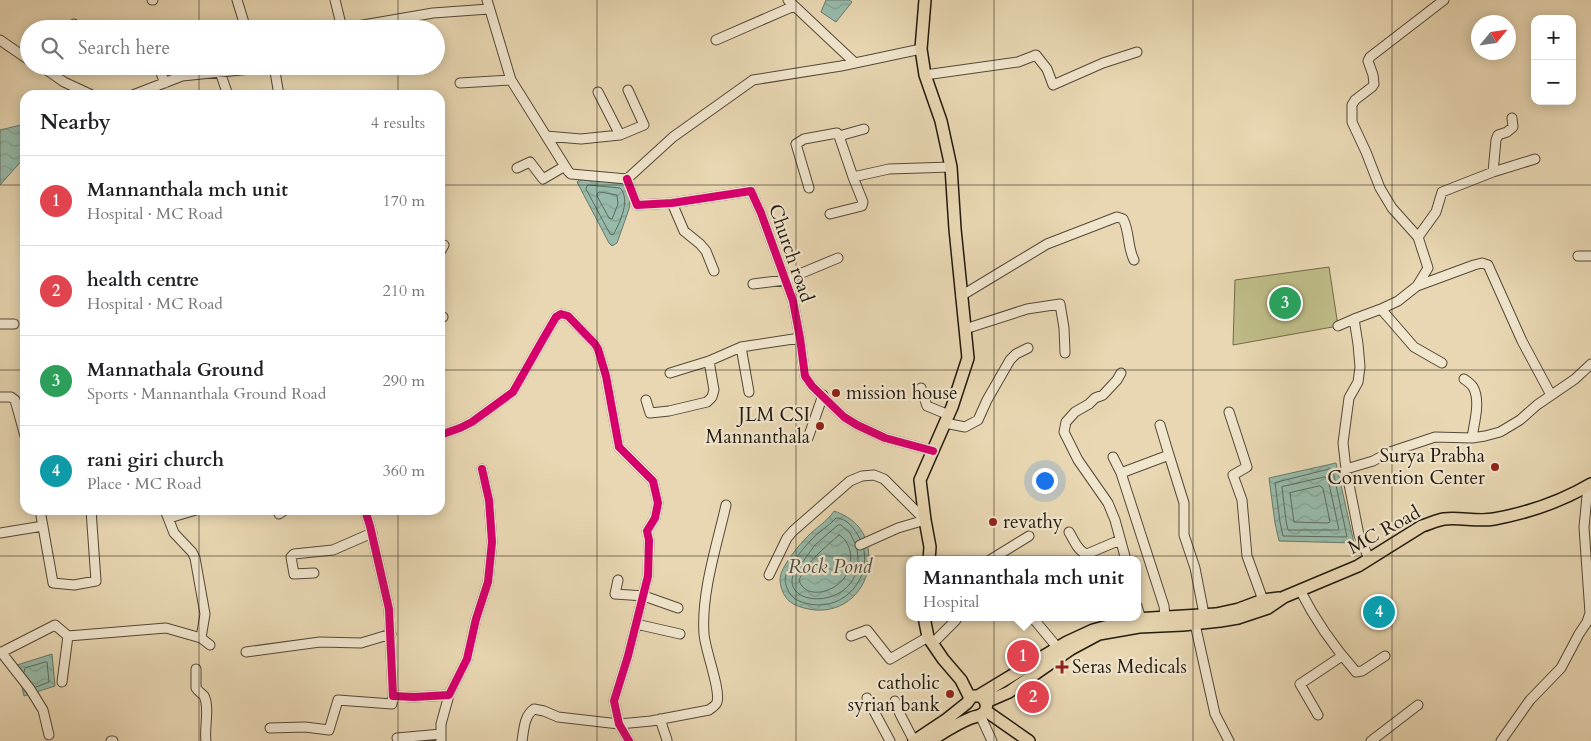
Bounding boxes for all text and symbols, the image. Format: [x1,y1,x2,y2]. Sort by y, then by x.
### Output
north arrow [1471,15,1516,60]
map controls [1531,15,1576,105]
button: + [1531,15,1576,60]
search box [20,20,445,75]
icon: search [38,34,66,62]
text: Search here [78,35,170,61]
button: − [1531,60,1576,105]
text: Nearby [40,108,111,137]
text: 4 results [371,112,425,134]
text: Mannanthala mch unit [87,177,288,203]
text: 1 [52,190,60,212]
text: 170 m [383,190,425,212]
street label: Church road [762,201,820,305]
text: Hospital · MC Road [87,203,223,225]
text: health centre [87,267,199,293]
text: 2 [52,280,60,302]
text: 210 m [383,280,425,302]
pin: 3 [1269,284,1301,322]
text: Hospital · MC Road [87,293,223,315]
text: Mannathala Ground [87,357,264,383]
text: 3 [52,370,60,392]
text: 290 m [383,370,425,392]
place label: mission house [846,380,958,406]
text: Sports · Mannanthala Ground Road [87,383,326,405]
marker: mission house [830,387,842,399]
place label: JLM CSI Mannanthala [706,402,810,450]
marker: JLM CSI Mannanthala [814,420,826,432]
place label: Surya Prabha Convention Center [1327,443,1485,491]
text: rani giri church [87,447,224,473]
text: 4 [52,460,60,482]
text: 360 m [383,460,425,482]
marker: Surya Prabha Convention Center [1489,461,1501,473]
your location [1032,468,1058,494]
text: Place · MC Road [87,473,201,495]
street label: MC Road [1343,499,1425,561]
place label: revathy [1003,509,1063,535]
marker: revathy [987,516,999,528]
water label: Rock Pond [788,553,873,580]
popup [906,556,1141,621]
text: Mannanthala mch unit [923,565,1124,591]
text: Hospital [923,591,979,613]
pin: 4 [1363,593,1395,631]
pin: 1 [1007,637,1039,675]
place label: Seras Medicals [1072,654,1187,680]
marker: Seras Medicals [1056,661,1068,673]
place label: catholic syrian bank [848,670,941,718]
pin: 2 [1017,678,1049,716]
marker: catholic syrian bank [944,688,956,700]

